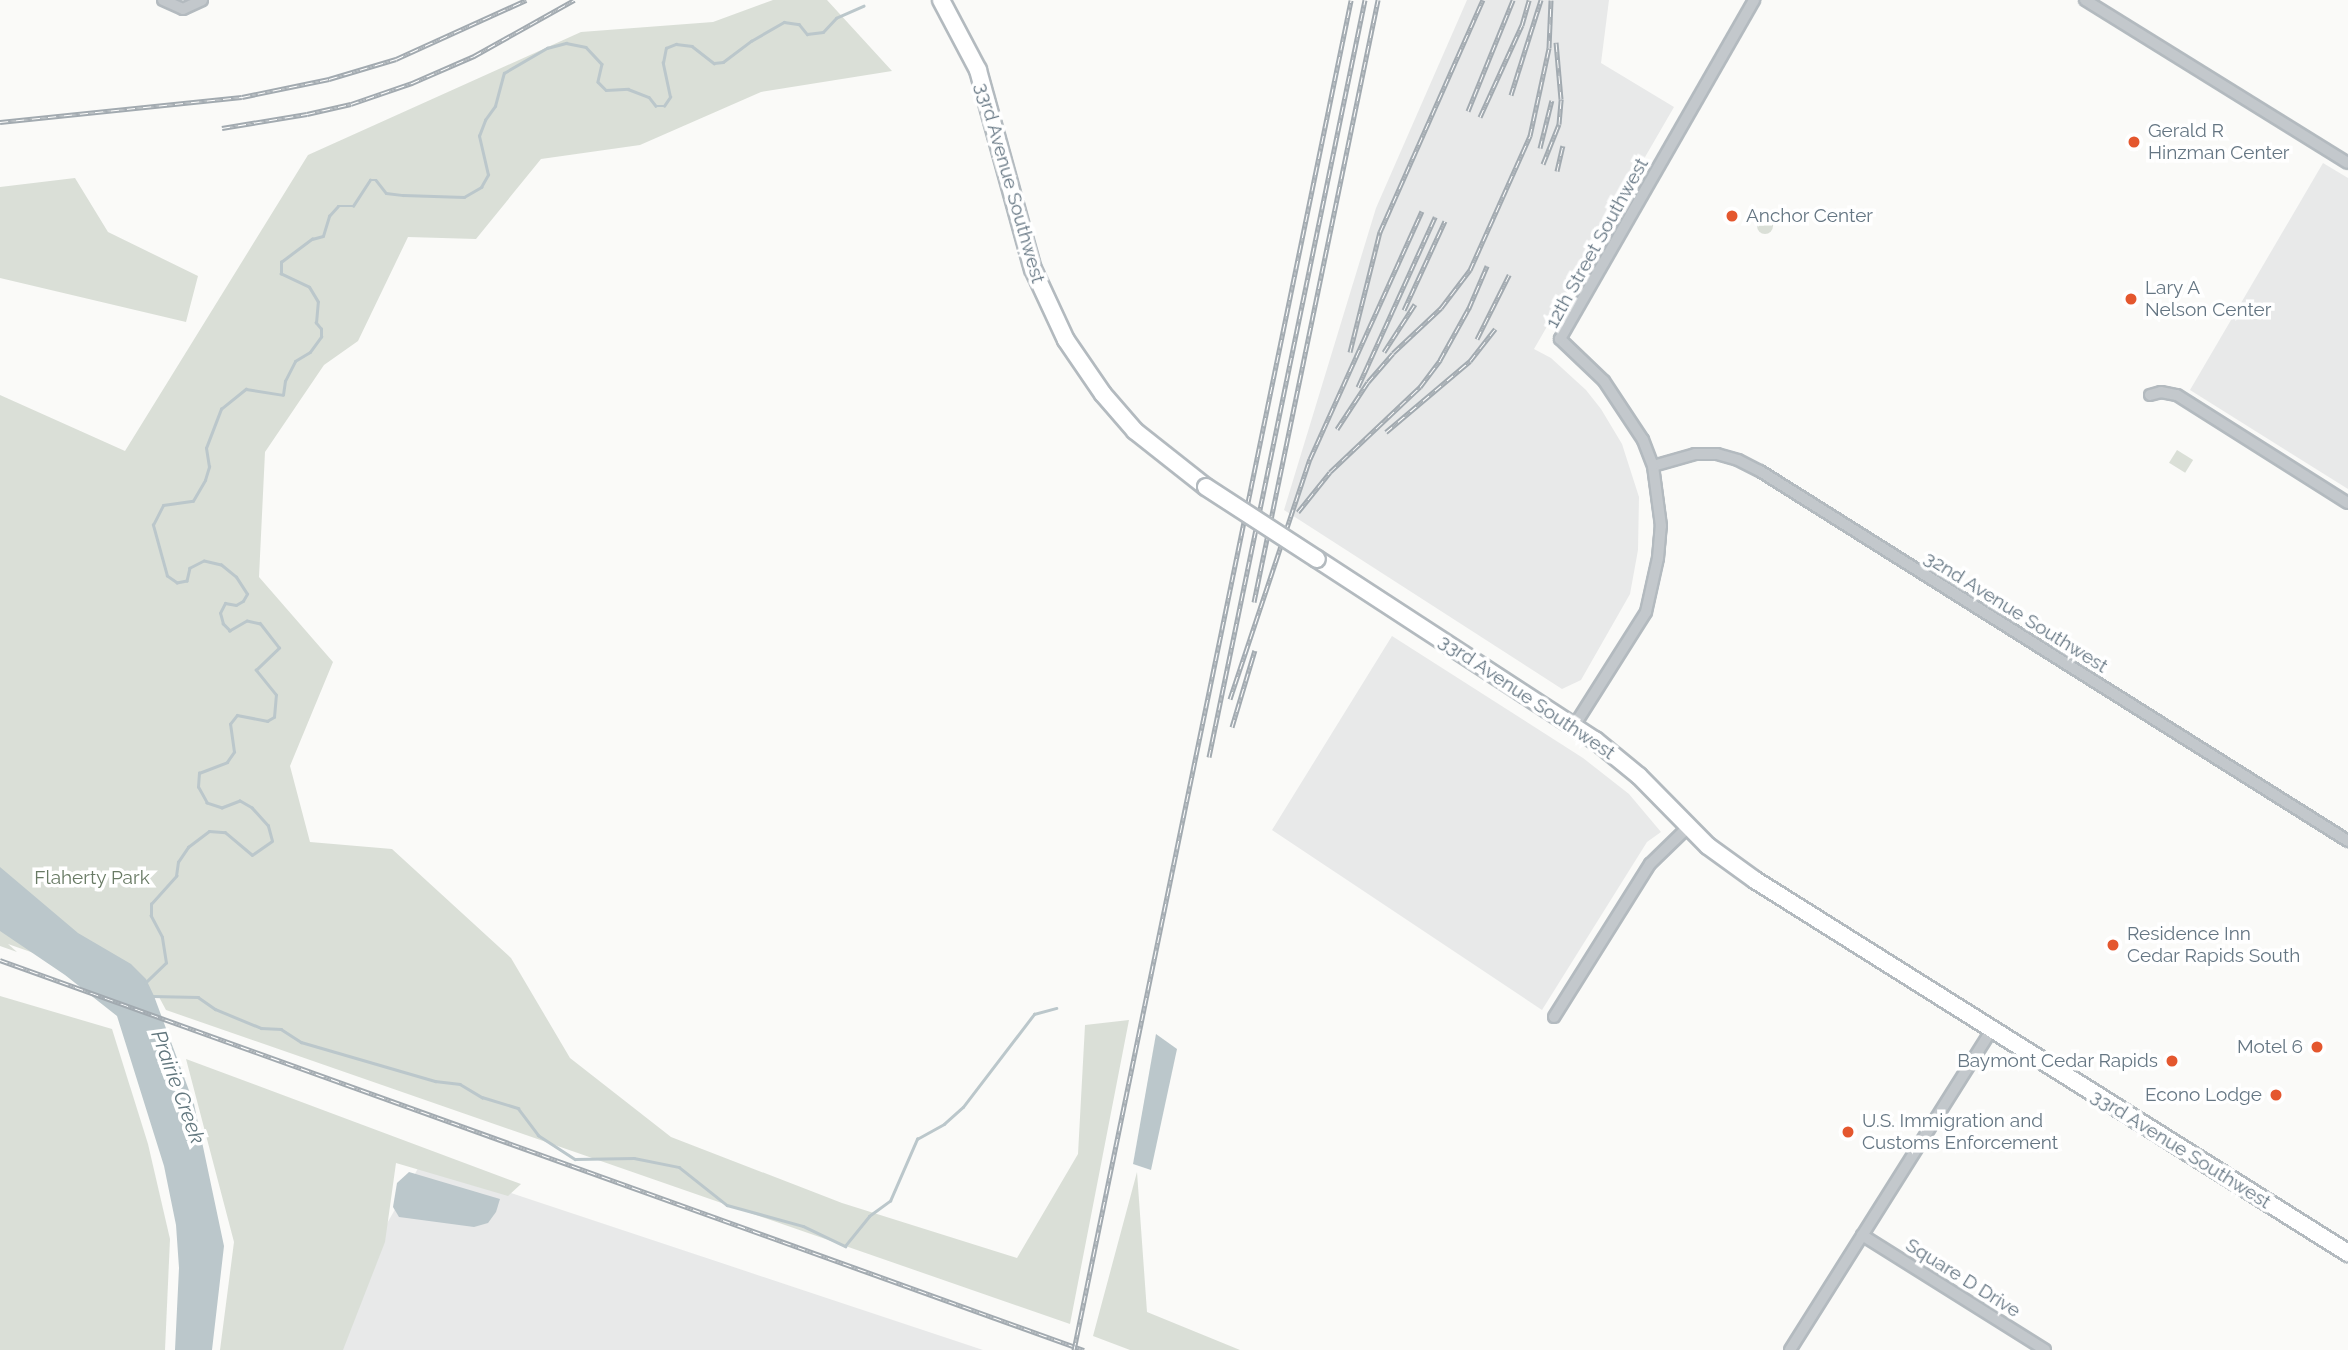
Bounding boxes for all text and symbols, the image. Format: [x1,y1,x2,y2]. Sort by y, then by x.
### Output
street label: 33rd Avenue Southwest [970,80,1050,286]
place label: Gerald R Hinzman Center [2148,120,2290,164]
marker: Gerald R Hinzman Center [2126,134,2142,150]
street label: 12th Street Southwest [1541,154,1653,332]
place label: Anchor Center [1746,205,1873,227]
marker: Anchor Center [1724,208,1740,224]
place label: Lary A Nelson Center [2145,277,2271,321]
marker: Lary A Nelson Center [2123,291,2139,307]
street label: 32nd Avenue Southwest [1920,546,2112,678]
street label: 33rd Avenue Southwest [1434,629,1620,765]
park label: Flaherty Park [34,867,150,889]
place label: Residence Inn Cedar Rapids South [2127,923,2301,967]
marker: Residence Inn Cedar Rapids South [2105,937,2121,953]
water label: Prairie Creek [146,1027,210,1147]
place label: Motel 6 [2237,1036,2303,1058]
marker: Motel 6 [2309,1039,2325,1055]
place label: Baymont Cedar Rapids [1957,1050,2158,1072]
marker: Baymont Cedar Rapids [2164,1053,2180,1069]
street label: 33rd Avenue Southwest [2087,1084,2275,1214]
place label: Econo Lodge [2145,1084,2262,1106]
marker: Econo Lodge [2268,1087,2284,1103]
place label: U.S. Immigration and Customs Enforcement [1862,1110,2058,1154]
marker: U.S. Immigration and Customs Enforcement [1840,1124,1856,1140]
street label: Square D Drive [1901,1234,2025,1322]

